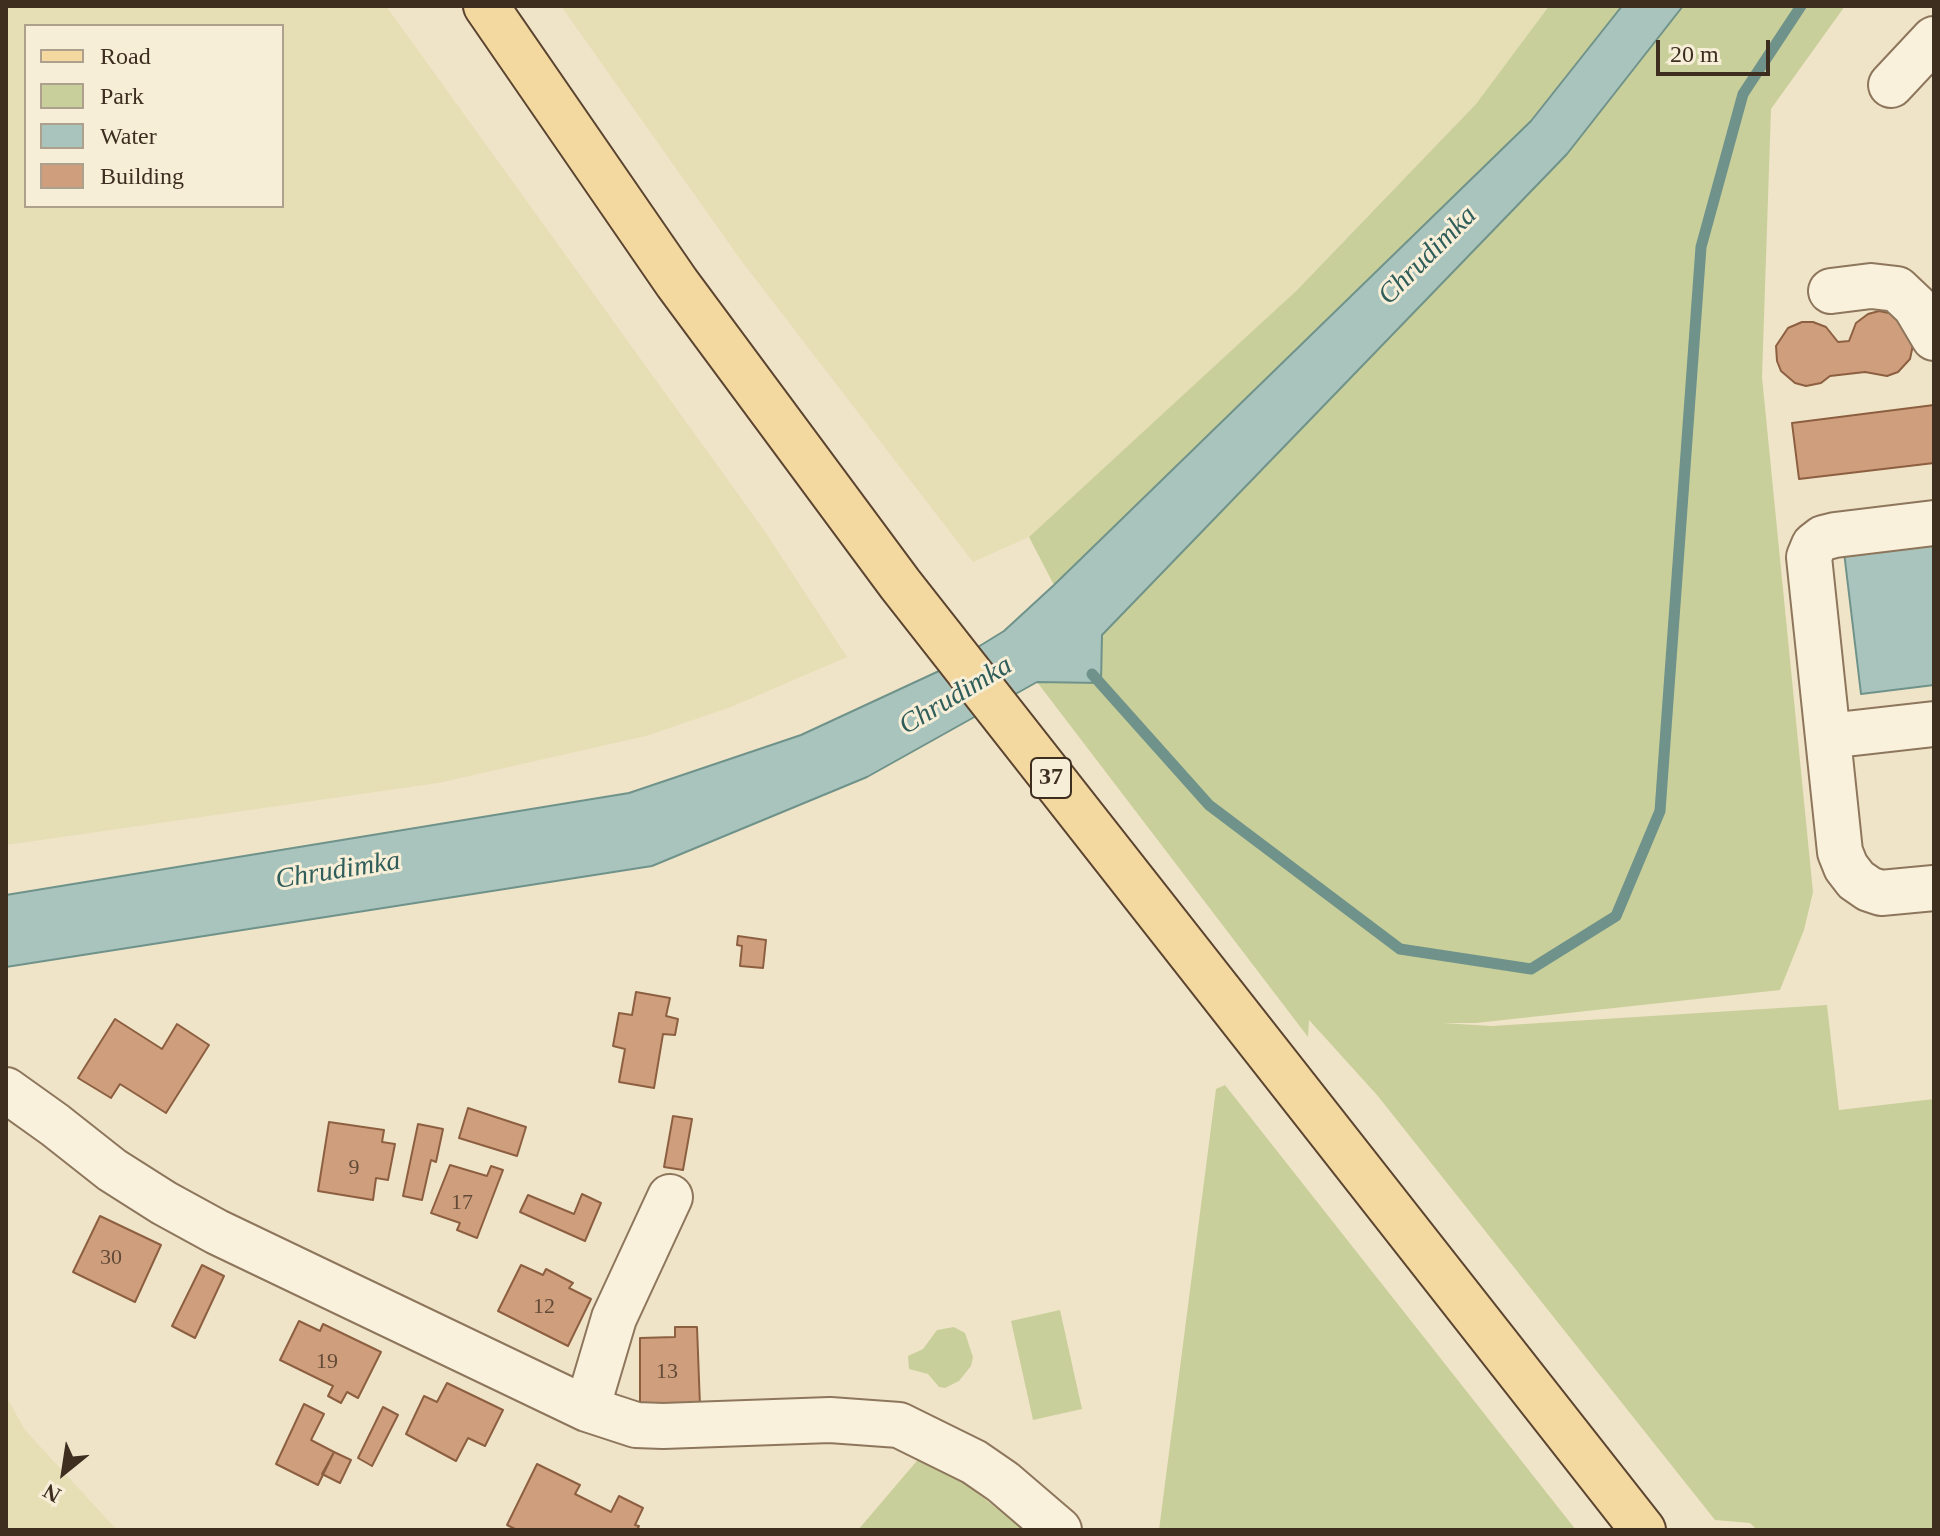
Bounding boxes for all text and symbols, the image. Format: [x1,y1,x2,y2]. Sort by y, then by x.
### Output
legend [24,24,284,208]
scale bar [1660,24,1774,74]
text: 20 m [1670,41,1719,67]
text: Road [100,43,151,69]
text: Park [100,83,144,109]
text: Water [100,123,157,149]
text: Building [100,163,184,189]
water label: Chrudimka [1372,200,1484,312]
water label: Chrudimka [893,649,1019,743]
road number: 37 [1031,758,1071,798]
water label: Chrudimka [273,845,403,897]
house number: 9 [348,1155,360,1181]
house number: 17 [451,1190,473,1216]
house number: 30 [100,1245,122,1271]
house number: 12 [533,1294,555,1320]
house number: 19 [316,1349,338,1375]
house number: 13 [656,1359,678,1385]
north arrow [24,1432,104,1512]
text: N [39,1478,65,1508]

